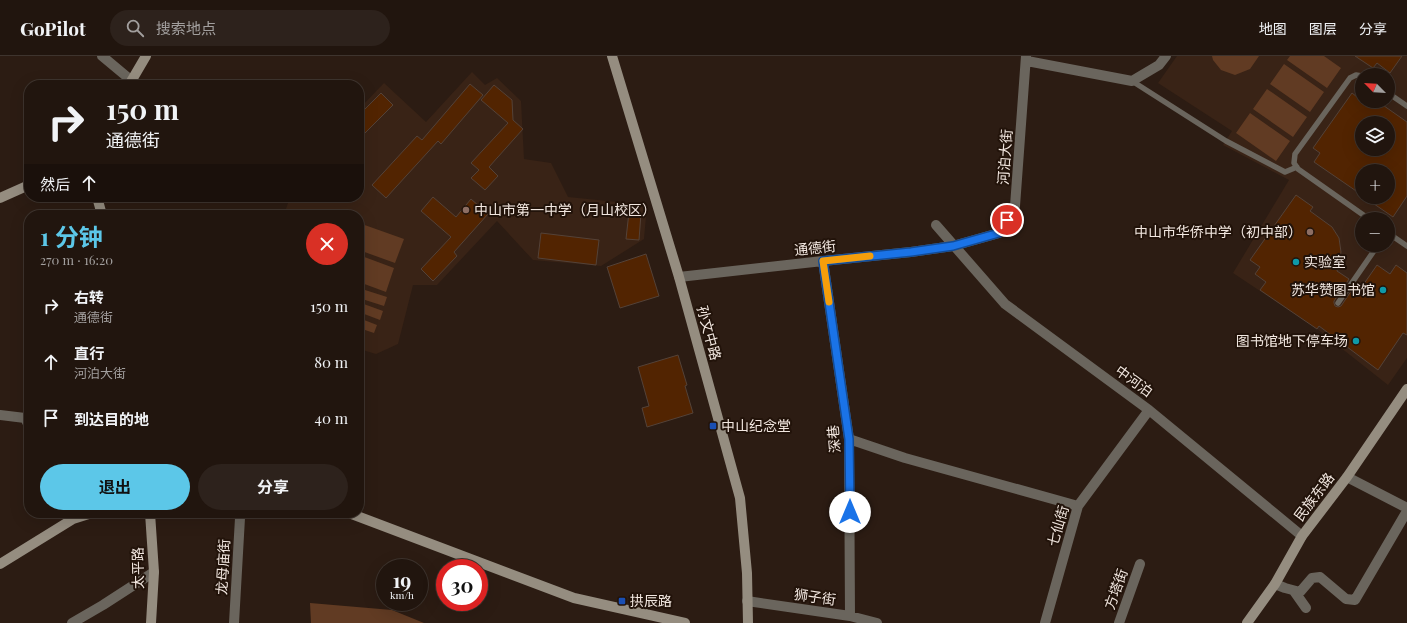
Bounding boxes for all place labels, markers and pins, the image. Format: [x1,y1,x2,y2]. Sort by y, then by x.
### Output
place label: 中山市第一中学（月山校区） [474,200,656,219]
pin [990,203,1024,237]
marker: 中山市第一中学（月山校区） [461,205,471,215]
place label: 中山市华侨中学（初中部） [1134,222,1302,241]
marker: 中山市华侨中学（初中部） [1305,227,1315,237]
place label: 实验室 [1304,252,1346,271]
marker: 实验室 [1291,257,1301,267]
place label: 苏华赞图书馆 [1291,280,1375,299]
marker: 苏华赞图书馆 [1378,285,1388,295]
place label: 图书馆地下停车场 [1236,331,1348,350]
marker: 图书馆地下停车场 [1351,336,1361,346]
place label: 中山纪念堂 [721,416,791,435]
marker: 中山纪念堂 [708,421,718,431]
place label: 拱辰路 [630,591,672,610]
marker: 拱辰路 [617,596,627,606]

